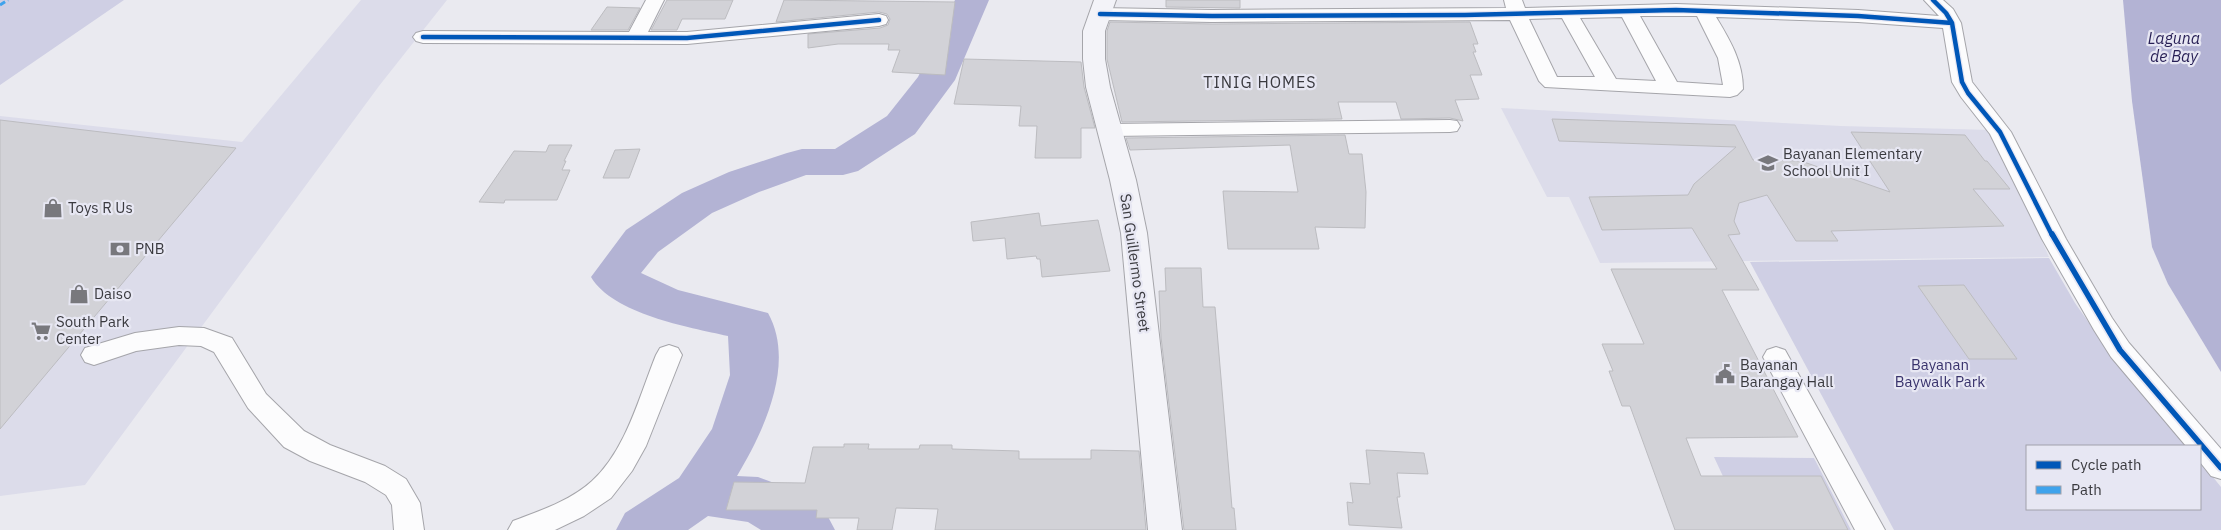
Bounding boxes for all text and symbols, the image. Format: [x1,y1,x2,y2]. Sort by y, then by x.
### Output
water label: Laguna de Bay [2148,28,2200,66]
district label: TINIG HOMES [1203,72,1317,92]
place label: Bayanan Elementary School Unit I [1783,144,1922,180]
school or university icon: Bayanan Elementary School Unit I [1757,152,1779,174]
street label: San Guillermo Street [1116,193,1155,333]
shop icon: Toys R Us [42,197,64,219]
place label: Toys R Us [68,198,133,217]
bank icon: PNB [109,238,131,260]
place label: PNB [135,239,165,258]
shop icon: Daiso [68,283,90,305]
place label: Daiso [94,284,132,303]
place label: South Park Center [56,312,129,348]
supermarket icon: South Park Center [30,320,52,342]
place label: Bayanan Barangay Hall [1740,355,1833,391]
park label: Bayanan Baywalk Park [1895,355,1985,391]
public building icon: Bayanan Barangay Hall [1714,363,1736,385]
legend [2026,445,2201,510]
text: Cycle path [2071,455,2142,474]
text: Path [2071,480,2102,499]

